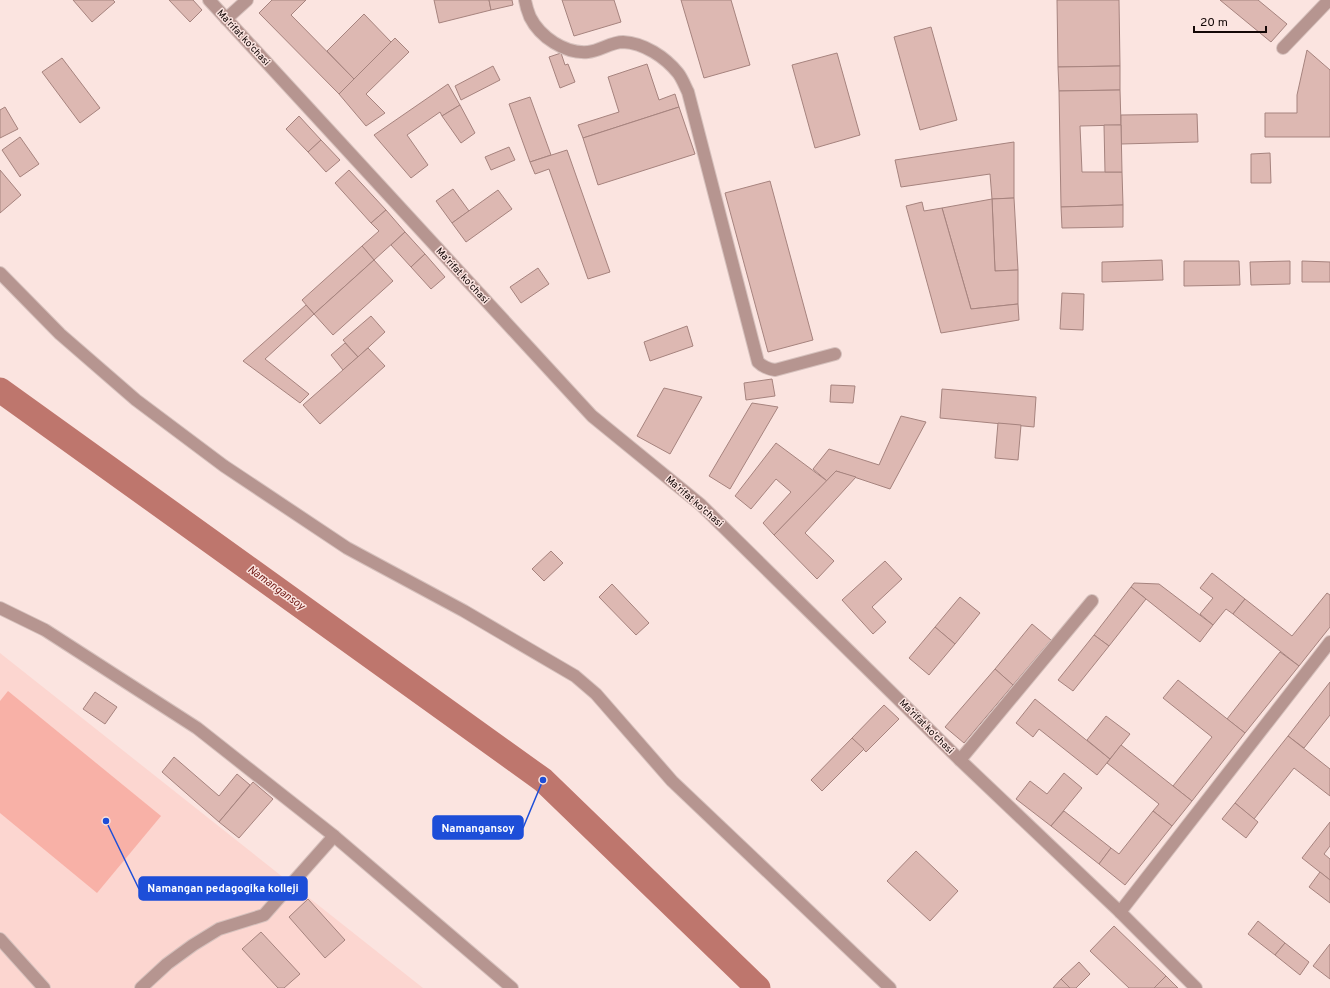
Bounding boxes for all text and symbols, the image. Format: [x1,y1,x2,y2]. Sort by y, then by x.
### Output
street label: Maʼrifat ko'chasi [214,7,272,69]
scale bar [1194,8,1266,34]
text: 20 m [1200,15,1228,31]
street label: Maʼrifat ko'chasi [433,245,491,307]
street label: Maʼrifat ko'chasi [663,473,725,531]
water label: Namangansoy [245,563,308,614]
street label: Maʼrifat ko'chasi [896,697,956,757]
callout: Namangansoy [433,816,523,839]
text: Namangansoy [441,822,515,836]
callout: Namangan pedagogika kolleji [139,877,307,900]
text: Namangan pedagogika kolleji [147,882,299,896]

